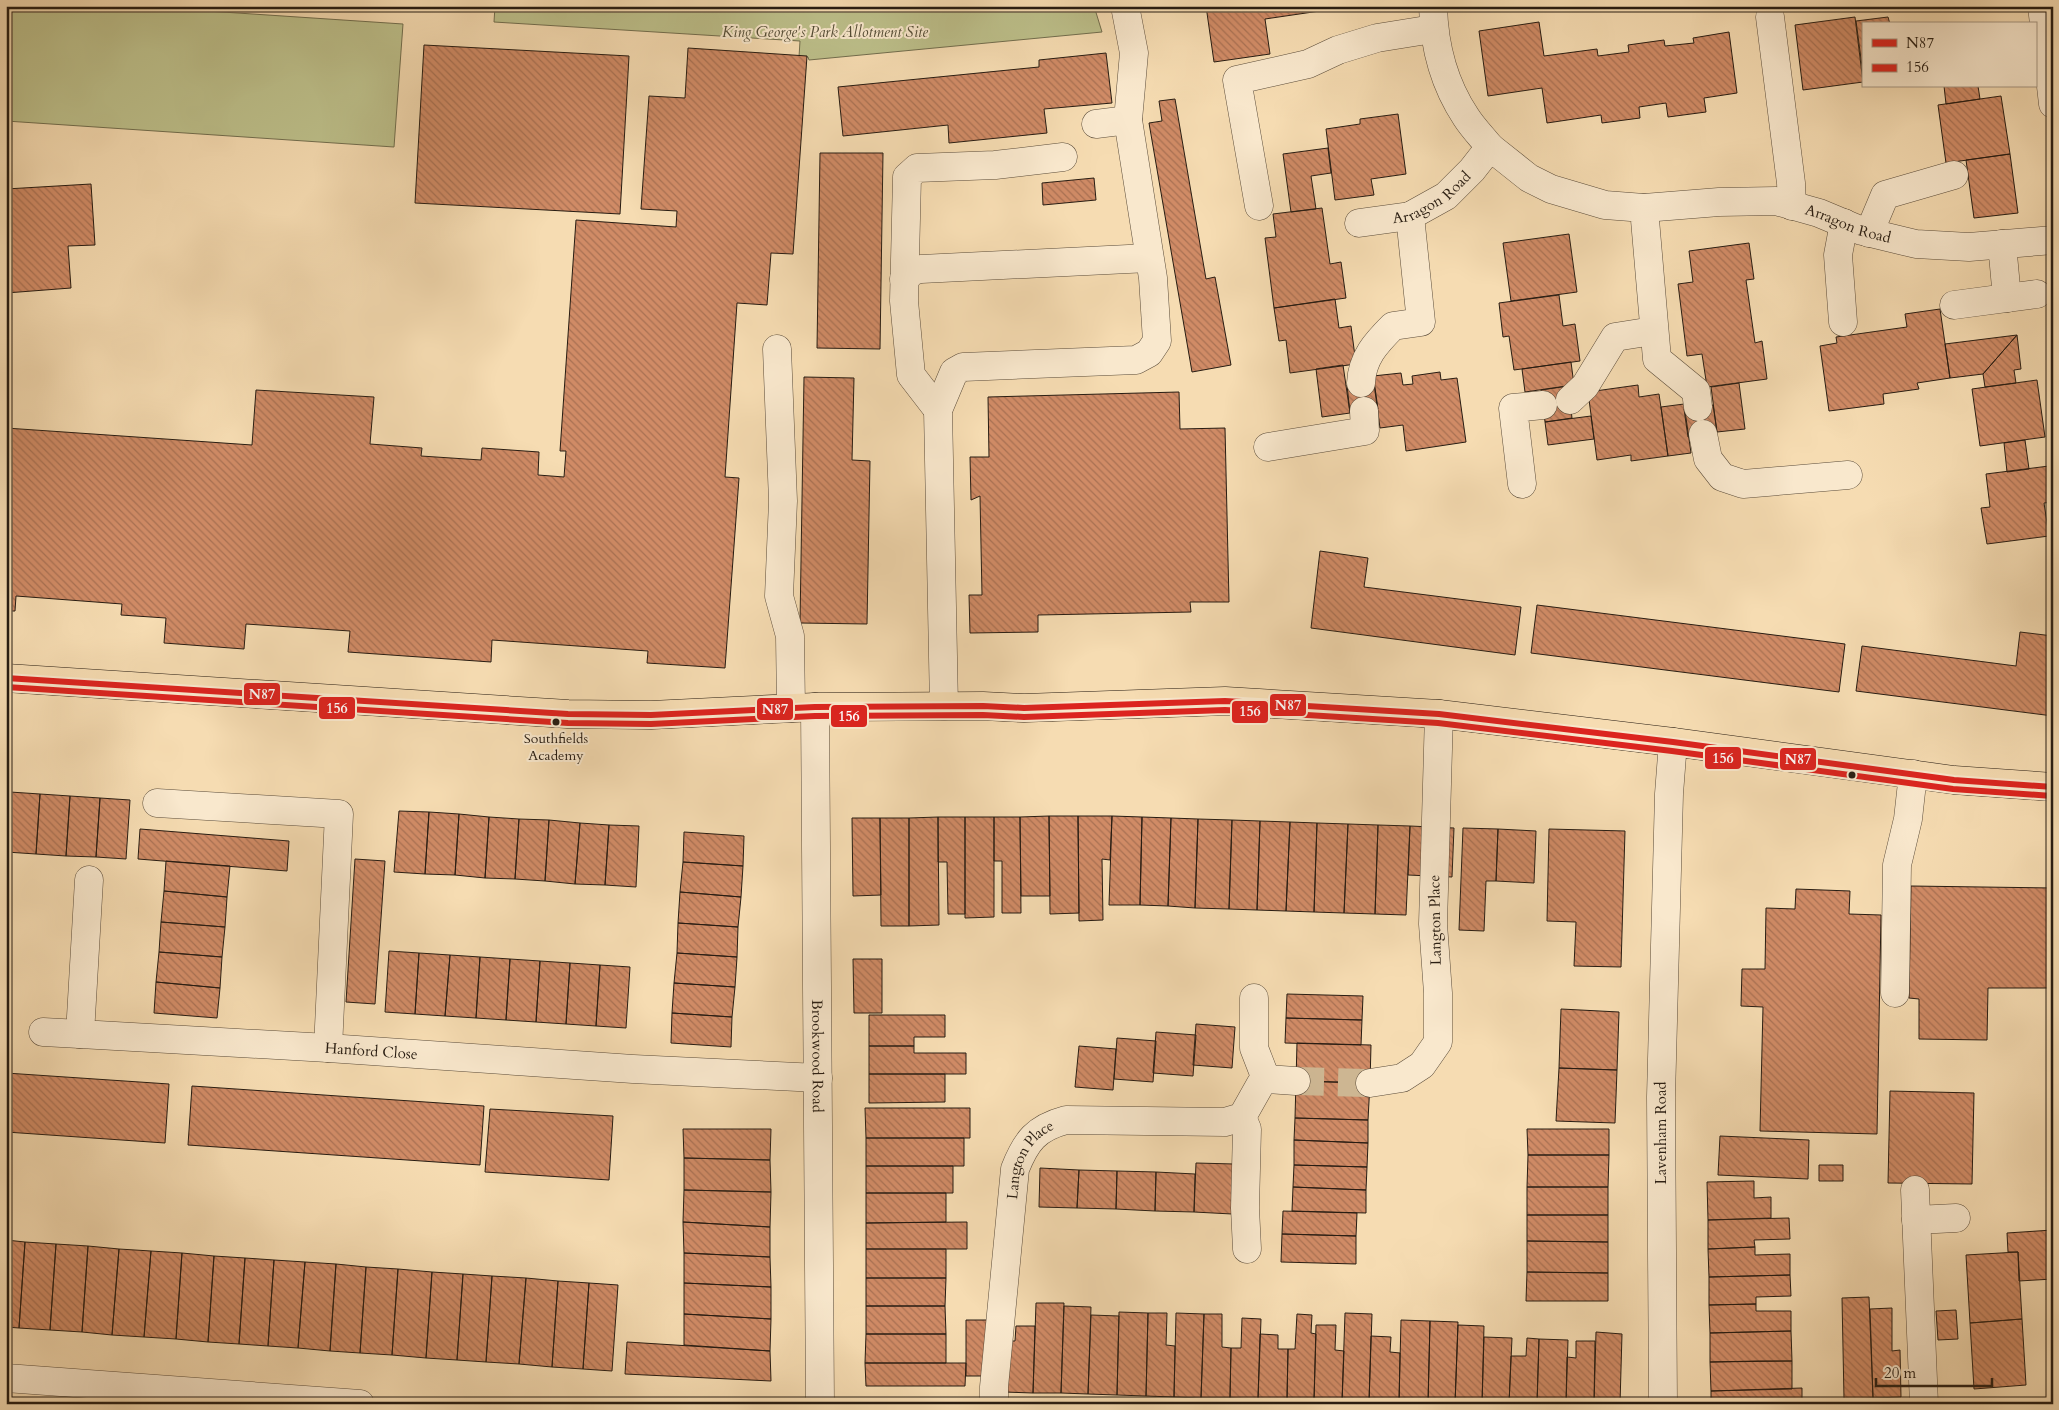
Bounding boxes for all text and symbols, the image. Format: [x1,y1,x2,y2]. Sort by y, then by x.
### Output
park label: King George's Park Allotment Site [722,22,928,42]
legend [1862,22,2036,88]
text: N87 [1906,33,1934,53]
text: 156 [1906,57,1929,77]
street label: Arragon Road [1391,167,1475,228]
street label: Arragon Road [1803,200,1893,248]
line badge: N87 [243,682,281,706]
text: N87 [249,685,275,704]
line badge: N87 [1269,693,1307,717]
line badge: 156 [318,696,356,720]
text: N87 [1275,696,1301,715]
line badge: N87 [756,697,794,721]
text: 156 [326,699,348,718]
text: N87 [762,700,788,719]
line badge: 156 [1231,700,1269,724]
text: 156 [1239,702,1261,721]
line badge: 156 [830,704,868,728]
text: 156 [838,707,860,726]
marker: Southfields Academy [551,717,561,727]
place label: Southfields Academy [524,729,588,765]
line badge: 156 [1704,746,1742,770]
line badge: N87 [1779,747,1817,771]
text: 156 [1712,749,1734,768]
text: N87 [1785,750,1811,769]
unlabelled marker [1847,770,1857,780]
street label: Langton Place [1424,874,1446,966]
street label: Brookwood Road [807,999,828,1113]
street label: Hanford Close [324,1038,419,1064]
street label: Lavenham Road [1651,1082,1671,1184]
street label: Langton Place [1002,1115,1057,1200]
scale bar [1876,1355,1993,1387]
text: 20 m [1884,1363,1916,1383]

